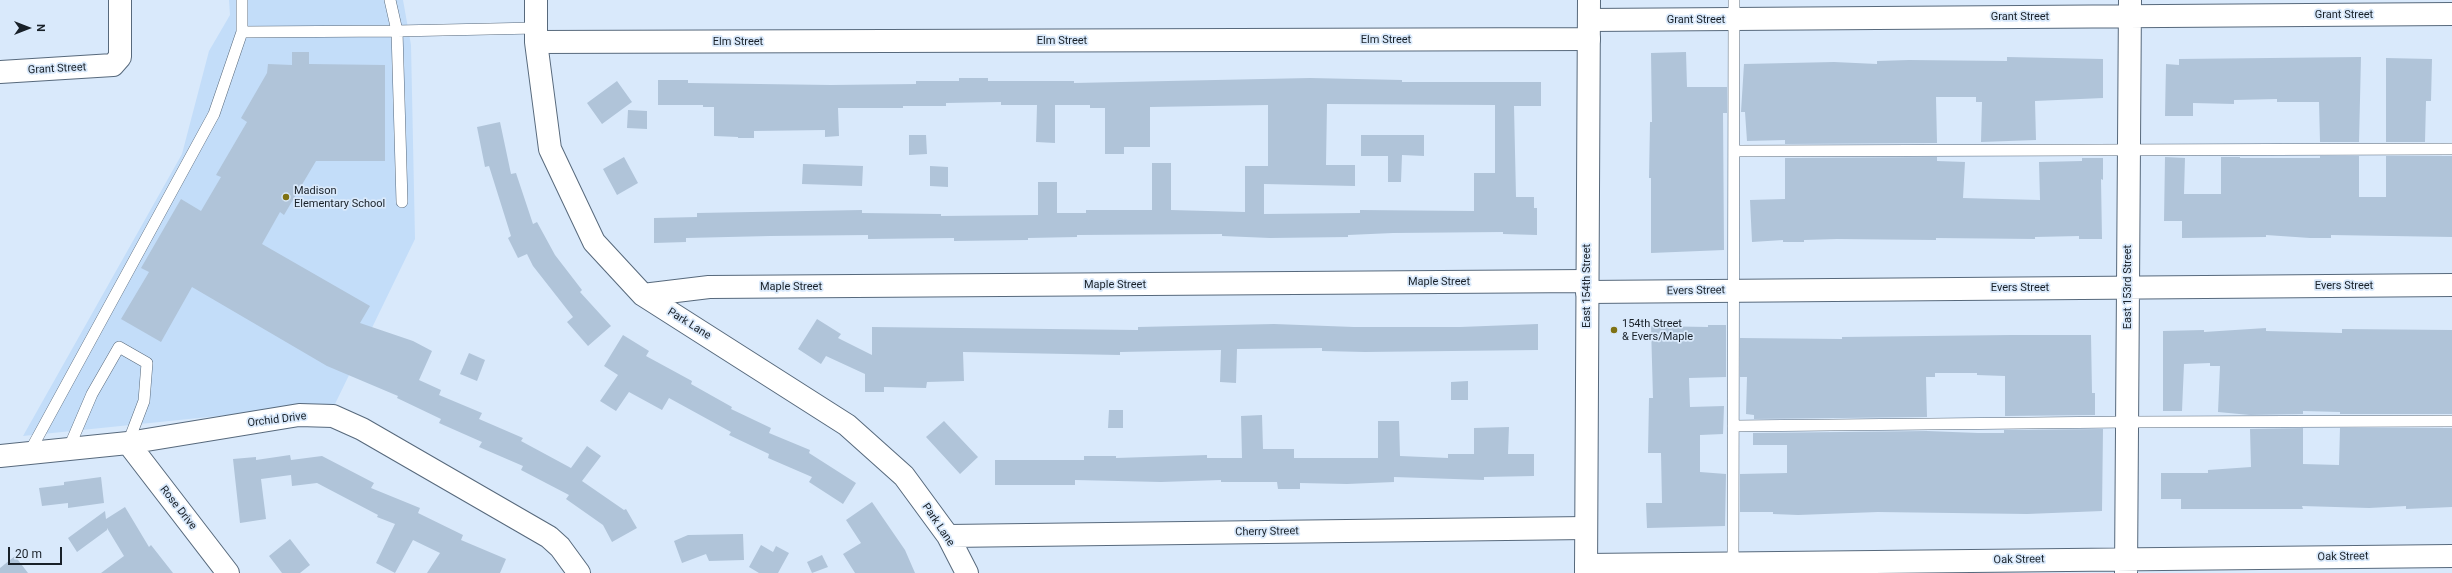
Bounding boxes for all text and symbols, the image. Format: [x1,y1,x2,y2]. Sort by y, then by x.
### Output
north arrow [8,8,48,48]
street label: Grant Street [2315,8,2373,22]
street label: Grant Street [1991,10,2049,24]
street label: Grant Street [1667,13,1725,27]
text: N [34,24,47,32]
street label: Elm Street [1361,33,1411,47]
street label: Elm Street [1037,34,1087,48]
street label: Elm Street [713,35,763,49]
street label: Grant Street [27,61,87,77]
place label: Madison Elementary School [294,184,385,210]
marker: Madison Elementary School [281,192,291,202]
street label: East 154th Street [1580,244,1594,328]
street label: East 153rd Street [2121,245,2135,329]
street label: Maple Street [1408,275,1470,289]
street label: Maple Street [1084,278,1146,292]
street label: Evers Street [2315,279,2373,293]
street label: Maple Street [760,280,822,294]
street label: Evers Street [1991,281,2049,295]
street label: Evers Street [1667,284,1725,298]
street label: Park Lane [665,305,713,343]
place label: 154th Street & Evers/Maple [1622,317,1693,343]
marker: 154th Street & Evers/Maple [1609,325,1619,335]
street label: Orchid Drive [247,410,307,430]
street label: Rose Drive [157,483,199,533]
street label: Park Lane [919,501,957,549]
street label: Cherry Street [1235,525,1299,539]
scale bar [10,539,64,565]
text: 20 m [15,547,42,561]
street label: Oak Street [2317,550,2369,564]
street label: Oak Street [1993,553,2045,567]

